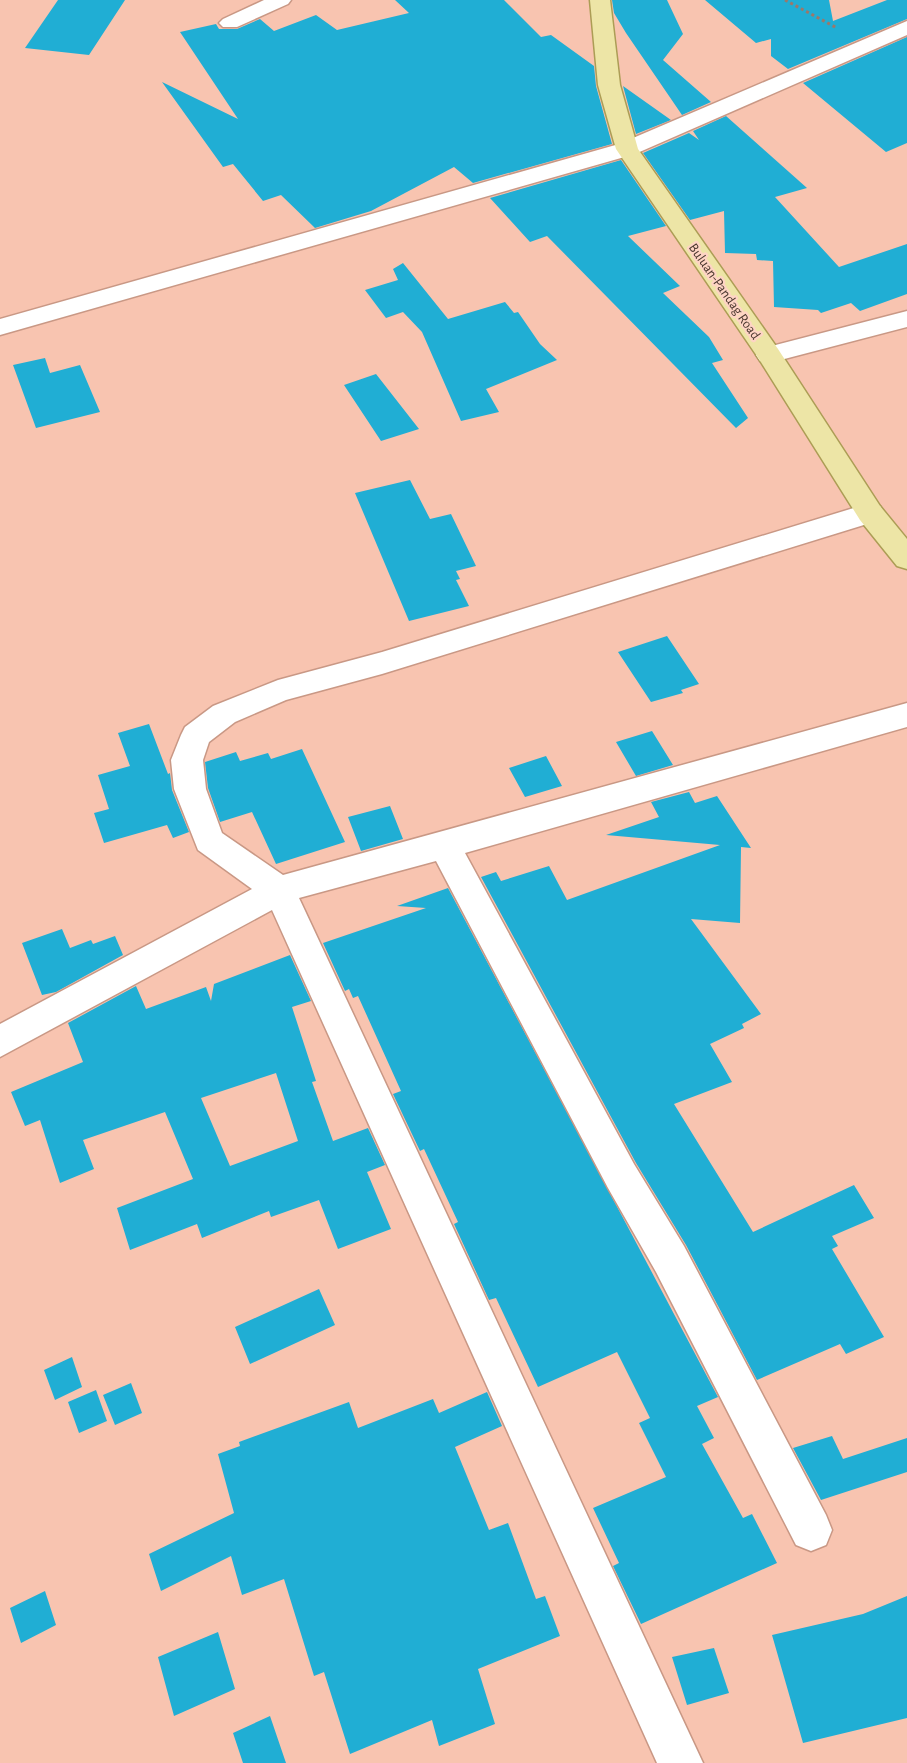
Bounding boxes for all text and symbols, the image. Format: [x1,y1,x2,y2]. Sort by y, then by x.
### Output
street label: Buluan-Pandag Road [686,241,763,342]

